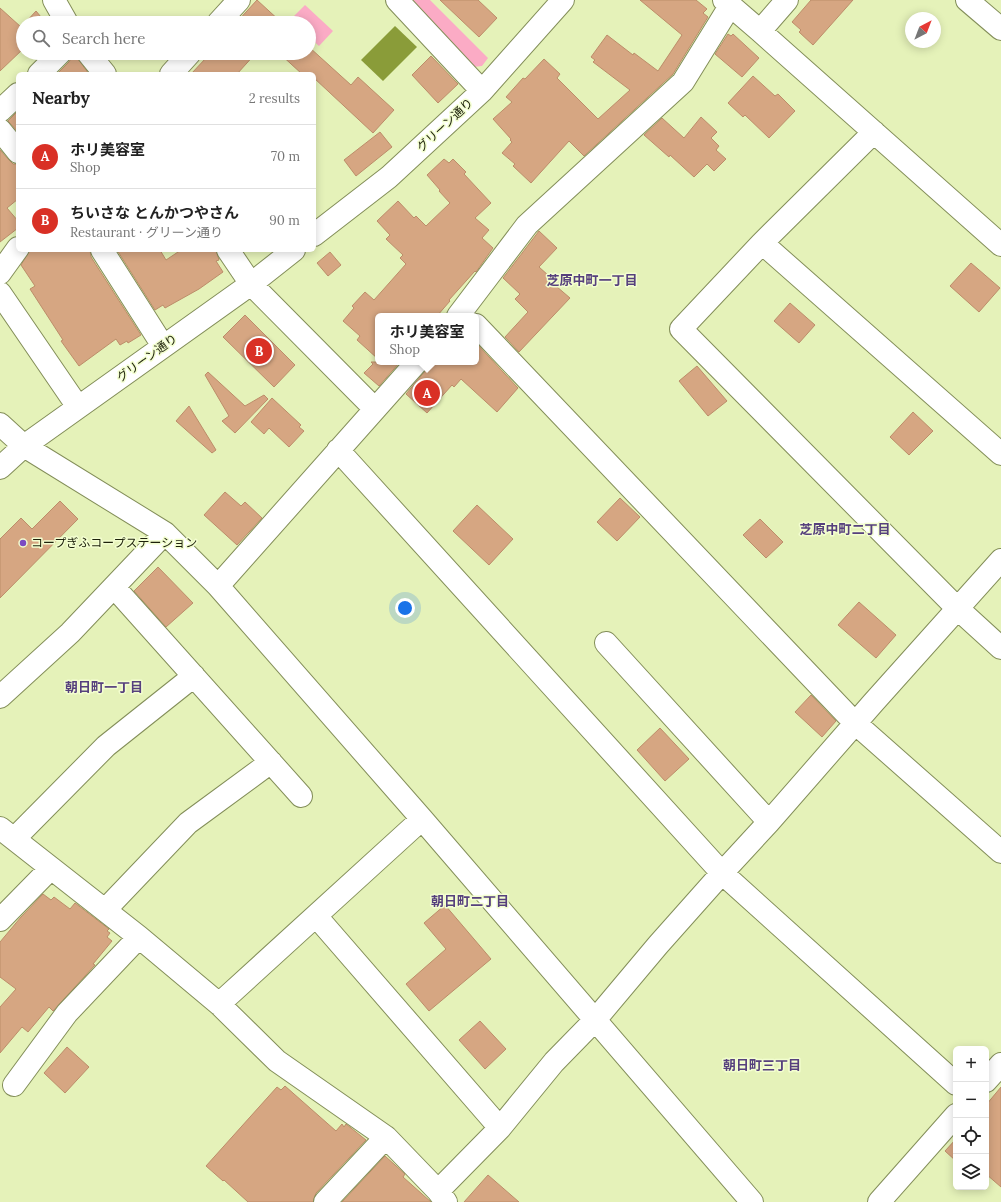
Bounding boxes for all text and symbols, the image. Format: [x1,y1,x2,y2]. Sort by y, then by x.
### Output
north arrow [905,12,941,48]
search box [16,16,316,60]
icon: search [30,27,52,49]
text: Search here [62,29,145,48]
text: Nearby [32,87,90,109]
text: 2 results [249,90,300,107]
street label: グリーン通り [413,95,476,154]
text: ホリ美容室 [70,140,145,159]
text: A [41,148,49,165]
text: 70 m [271,148,300,165]
text: Shop [70,159,101,176]
text: ちいさな とんかつやさん [70,203,239,222]
text: B [41,212,49,229]
text: 90 m [269,212,300,229]
text: Restaurant · グリーン通り [70,224,223,241]
district label: 芝原中町一丁目 [546,272,638,289]
popup [375,313,479,365]
text: ホリ美容室 [389,322,465,341]
street label: グリーン通り [113,331,180,385]
pin: B [246,336,272,366]
text: Shop [389,341,420,358]
pin: A [414,378,440,408]
district label: 芝原中町二丁目 [799,521,891,538]
place label: コープぎふコープステーション [31,535,197,550]
marker: コープぎふコープステーション [18,538,28,548]
your location [395,598,415,618]
district label: 朝日町一丁目 [65,679,143,696]
district label: 朝日町二丁目 [431,893,509,910]
map controls [953,1046,989,1190]
button: + [953,1046,989,1082]
district label: 朝日町三丁目 [723,1057,801,1074]
button: − [953,1082,989,1118]
button: locate [953,1118,989,1154]
button: layers [953,1154,989,1190]

